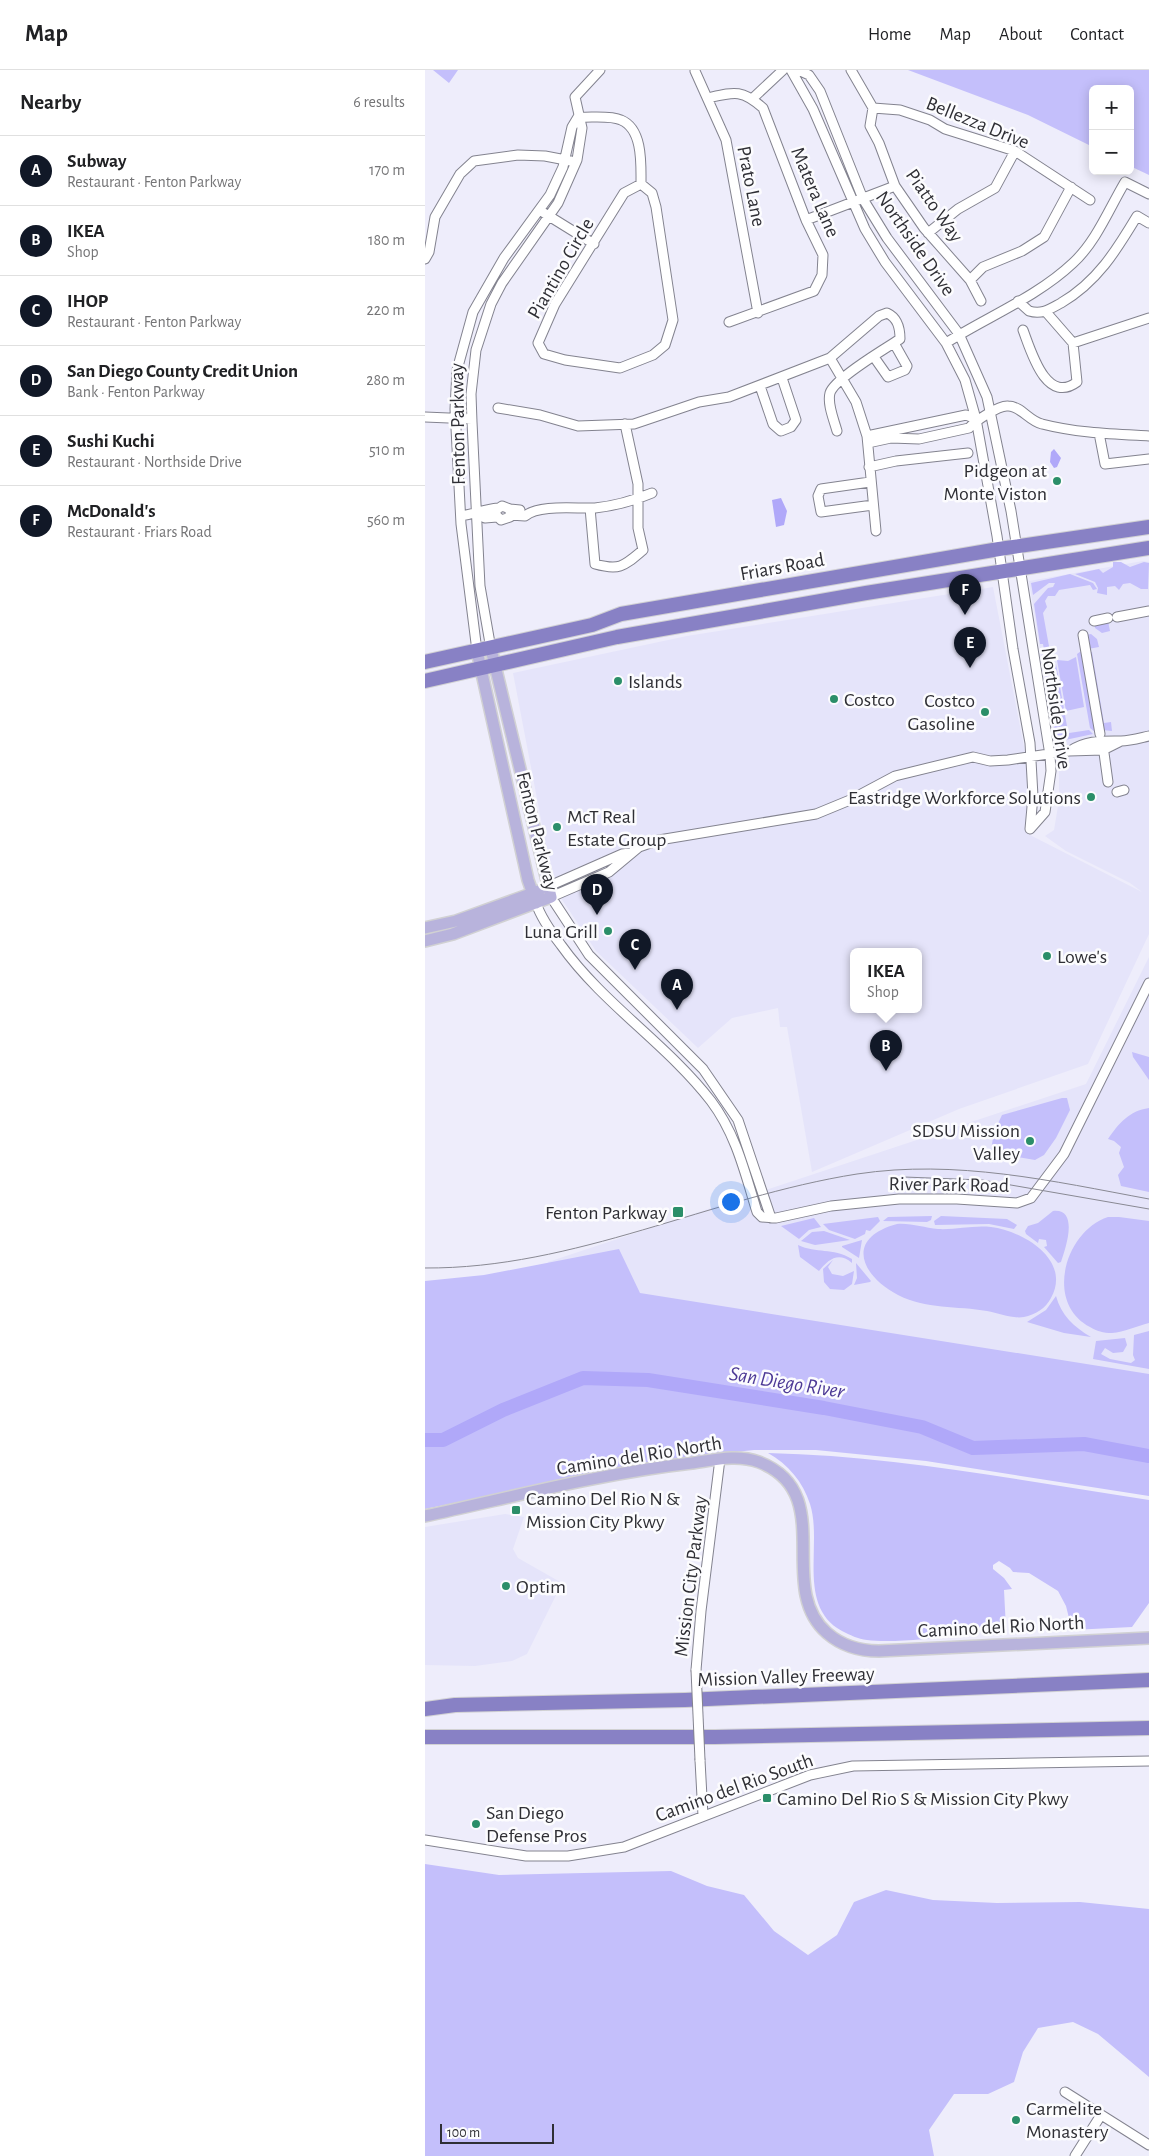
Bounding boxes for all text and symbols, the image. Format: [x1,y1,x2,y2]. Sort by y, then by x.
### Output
text: Map [25,22,68,46]
text: Home [868,26,911,44]
text: Map [939,26,971,44]
text: About [999,26,1042,44]
text: Contact [1070,26,1124,44]
map controls [1089,85,1134,175]
button: + [1089,85,1134,130]
text: Nearby [20,92,81,113]
street label: Bellezza Drive [923,93,1032,153]
text: 6 results [353,94,405,110]
button: − [1089,130,1134,175]
street label: Prato Lane [733,144,769,228]
street label: Matera Lane [787,144,843,240]
text: Subway [67,152,127,171]
text: A [31,162,41,178]
text: 170 m [369,162,405,178]
street label: Piatto Way [902,165,967,246]
text: Restaurant · Fenton Parkway [67,174,241,190]
street label: Northside Drive [872,188,959,300]
street label: Piantino Circle [524,215,598,322]
text: IKEA [67,222,105,241]
text: B [31,232,41,248]
text: 180 m [368,232,405,248]
text: Shop [67,244,99,260]
text: IHOP [67,292,108,311]
text: C [32,302,40,318]
text: 220 m [367,302,405,318]
text: Restaurant · Fenton Parkway [67,314,241,330]
text: San Diego County Credit Union [67,362,298,381]
street label: Fenton Parkway [447,362,469,485]
text: D [31,372,41,388]
text: 280 m [366,372,405,388]
text: Bank · Fenton Parkway [67,384,205,400]
text: Sushi Kuchi [67,432,155,451]
text: E [32,442,40,458]
text: 510 m [369,442,405,458]
text: Restaurant · Northside Drive [67,454,242,470]
place label: Pidgeon at Monte Viston [944,461,1048,504]
marker: Pidgeon at Monte Viston [1051,475,1063,487]
text: McDonald's [67,502,156,521]
text: F [32,512,40,528]
text: 560 m [367,512,405,528]
text: Restaurant · Friars Road [67,524,212,540]
street label: Friars Road [738,550,826,584]
pin: F [949,574,981,615]
pin: E [954,627,986,668]
street label: Northside Drive [1038,646,1074,770]
place label: Islands [628,672,682,692]
marker: Islands [612,675,624,687]
place label: Costco [844,690,895,710]
place label: Costco Gasoline [907,691,975,734]
marker: Costco [828,693,840,705]
marker: Costco Gasoline [979,706,991,718]
street label: Fenton Parkway [513,770,562,893]
place label: Eastridge Workforce Solutions [848,788,1081,808]
marker: Eastridge Workforce Solutions [1085,791,1097,803]
place label: McT Real Estate Group [567,807,667,850]
marker: McT Real Estate Group [551,821,563,833]
pin: D [581,874,613,915]
place label: Luna Grill [524,922,598,942]
marker: Luna Grill [602,925,614,937]
pin: C [619,929,651,970]
place label: Lowe's [1057,947,1107,967]
popup [850,948,922,1013]
marker: Lowe's [1041,950,1053,962]
text: IKEA [867,962,905,981]
pin: A [661,969,693,1010]
text: Shop [867,984,899,1000]
pin: B [870,1030,902,1071]
place label: SDSU Mission Valley [912,1121,1020,1164]
marker: SDSU Mission Valley [1024,1135,1036,1147]
street label: River Park Road [888,1174,1009,1196]
your location [718,1189,744,1215]
place label: Fenton Parkway [545,1203,667,1223]
marker: Fenton Parkway [671,1205,685,1219]
water label: San Diego River [728,1363,847,1402]
street label: Camino del Rio North [555,1433,723,1479]
place label: Camino Del Rio N & Mission City Pkwy [526,1489,680,1532]
street label: Mission City Parkway [671,1494,711,1658]
marker: Camino Del Rio N & Mission City Pkwy [510,1504,522,1516]
place label: Optim [516,1577,566,1597]
marker: Optim [500,1580,512,1592]
street label: Camino del Rio North [917,1613,1085,1641]
street label: Mission Valley Freeway [697,1664,875,1690]
street label: Camino del Rio South [653,1750,816,1826]
place label: Camino Del Rio S & Mission City Pkwy [777,1789,1069,1809]
marker: Camino Del Rio S & Mission City Pkwy [761,1792,773,1804]
place label: San Diego Defense Pros [486,1803,587,1846]
marker: San Diego Defense Pros [470,1818,482,1830]
place label: Carmelite Monastery [1026,2099,1109,2142]
marker: Carmelite Monastery [1010,2114,1022,2126]
scale bar [440,2121,554,2144]
text: 100 m [447,2126,480,2140]

